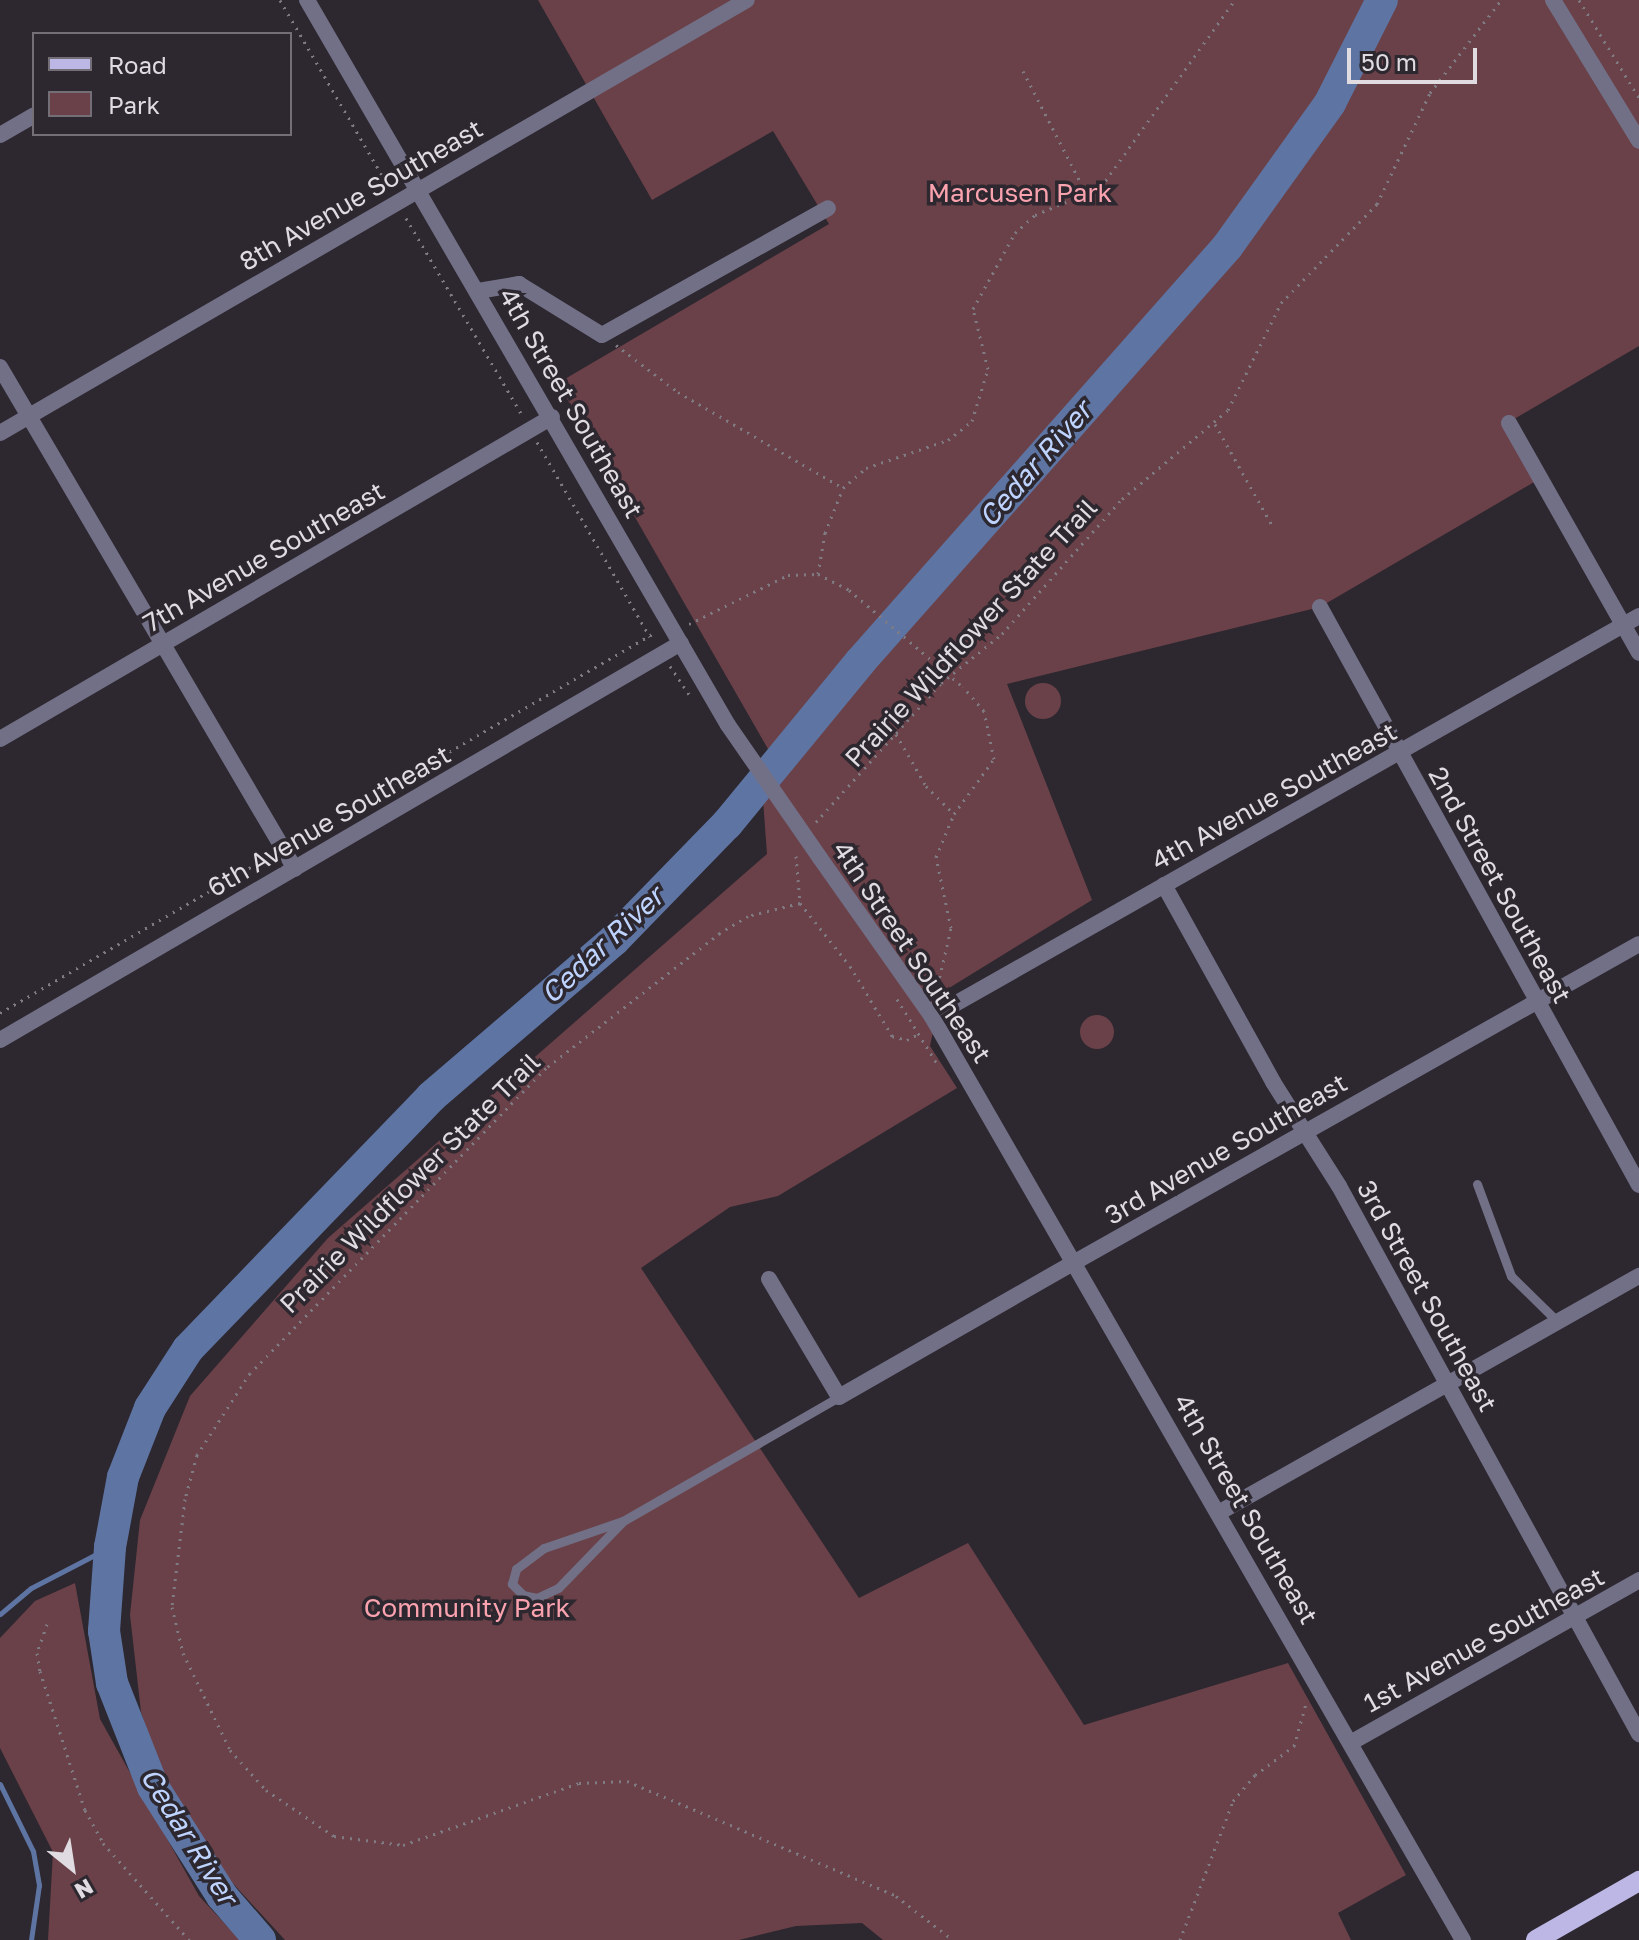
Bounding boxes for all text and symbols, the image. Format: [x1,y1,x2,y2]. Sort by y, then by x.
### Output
legend [32,32,292,136]
scale bar [1351,32,1481,82]
text: 50 m [1361,47,1417,76]
text: Road [108,50,167,79]
text: Park [108,90,160,119]
street label: 8th Avenue Southeast [234,113,488,277]
park label: Marcusen Park [928,177,1112,209]
street label: 4th Street Southeast [492,282,650,524]
water label: Cedar River [971,394,1099,534]
street label: 7th Avenue Southeast [138,475,390,639]
street label: Prairie Wildflower State Trail [838,492,1104,774]
street label: 4th Avenue Southeast [1146,716,1402,876]
street label: 6th Avenue Southeast [202,739,456,903]
street label: 2nd Street Southeast [1422,761,1578,1009]
street label: 4th Street Southeast [826,835,998,1069]
water label: Cedar River [534,880,670,1010]
street label: Prairie Wildflower State Trail [273,1046,547,1320]
street label: 3rd Avenue Southeast [1099,1067,1353,1231]
street label: 3rd Street Southeast [1350,1175,1504,1417]
street label: 4th Street Southeast [1167,1388,1325,1630]
street label: 1st Avenue Southeast [1358,1561,1610,1719]
park label: Community Park [364,1592,570,1624]
water label: Cedar River [134,1761,244,1911]
north arrow [32,1828,112,1908]
text: N [70,1873,98,1905]

